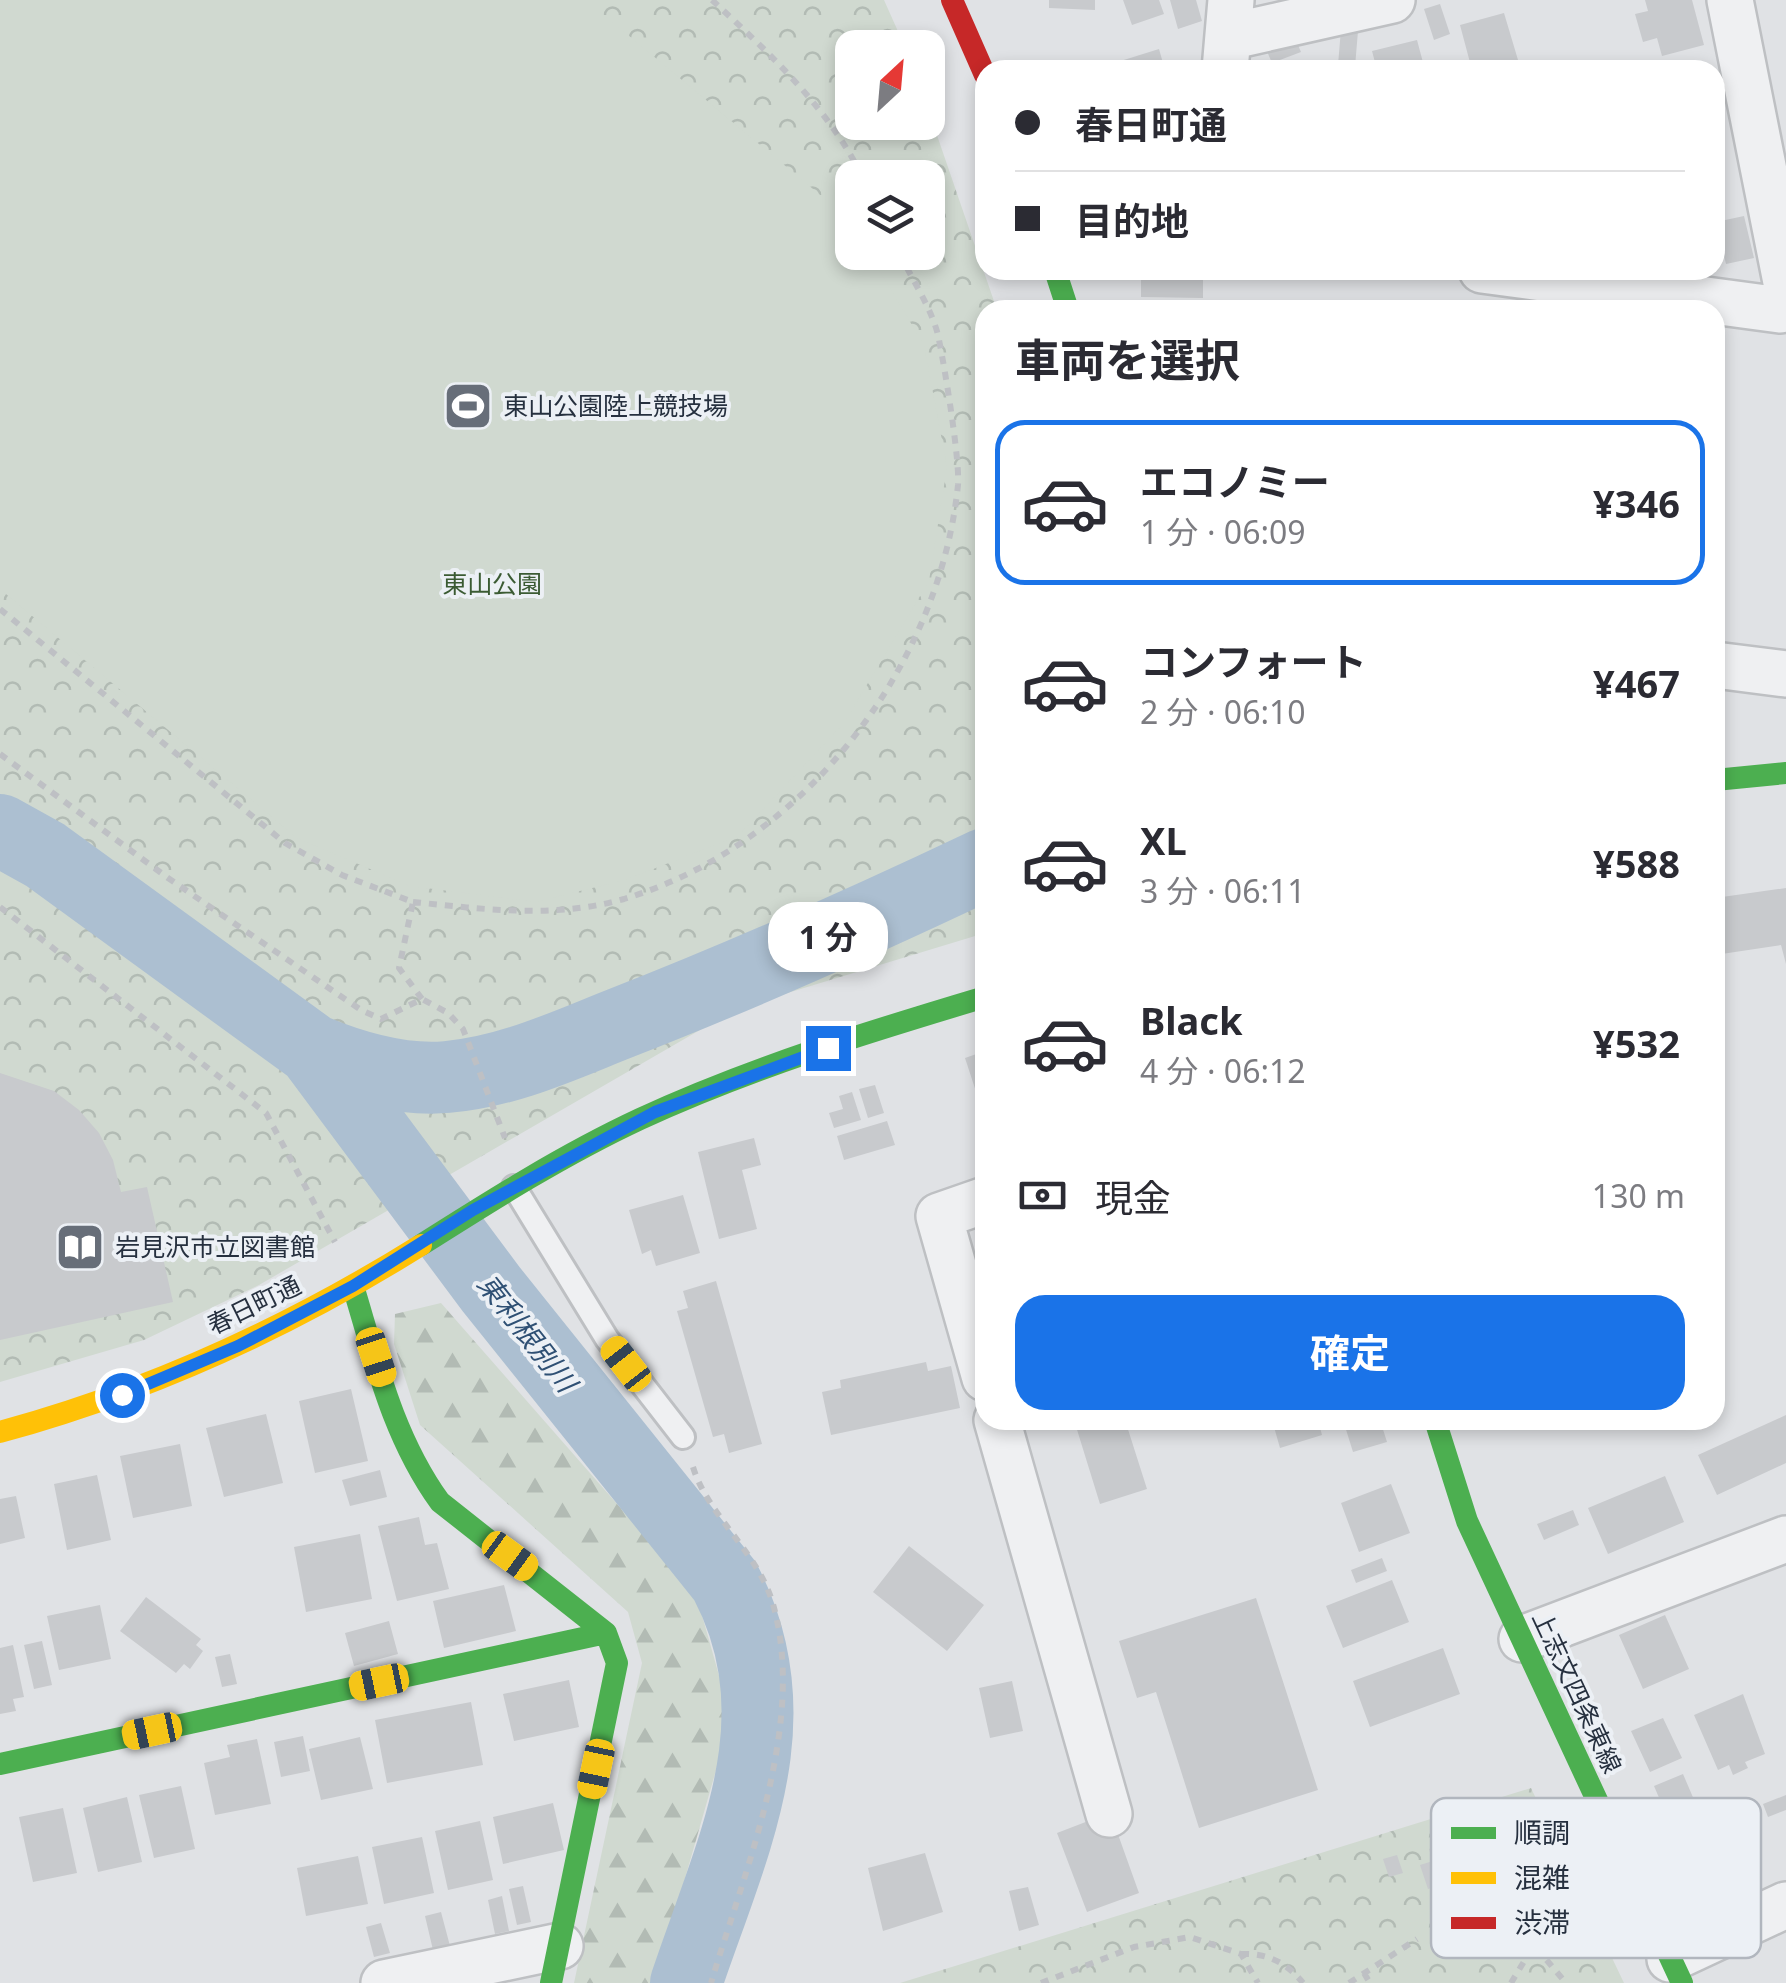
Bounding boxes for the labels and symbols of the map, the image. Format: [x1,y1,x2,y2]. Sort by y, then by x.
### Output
north arrow [835,30,945,140]
sports icon: 東山公園陸上競技場 [442,380,494,432]
place label: 東山公園陸上競技場 [503,388,728,422]
park label: 東山公園 [442,566,542,600]
callout: 1 分 [768,903,888,973]
route end [806,1026,851,1071]
library icon: 岩見沢市立図書館 [54,1221,106,1273]
place label: 岩見沢市立図書館 [115,1229,315,1263]
water label: 東利根別川 [470,1266,588,1402]
street label: 春日町通 [201,1267,306,1341]
car [352,1324,400,1390]
car [596,1331,656,1397]
route start [100,1373,145,1418]
car [477,1526,543,1586]
street label: 上志文四条東線 [1526,1605,1630,1778]
car [347,1661,411,1703]
car [120,1710,184,1752]
car [575,1737,617,1801]
legend [1431,1798,1761,1958]
text: 順調 [1514,1813,1570,1851]
text: 混雑 [1514,1858,1570,1896]
text: 渋滞 [1514,1903,1570,1941]

